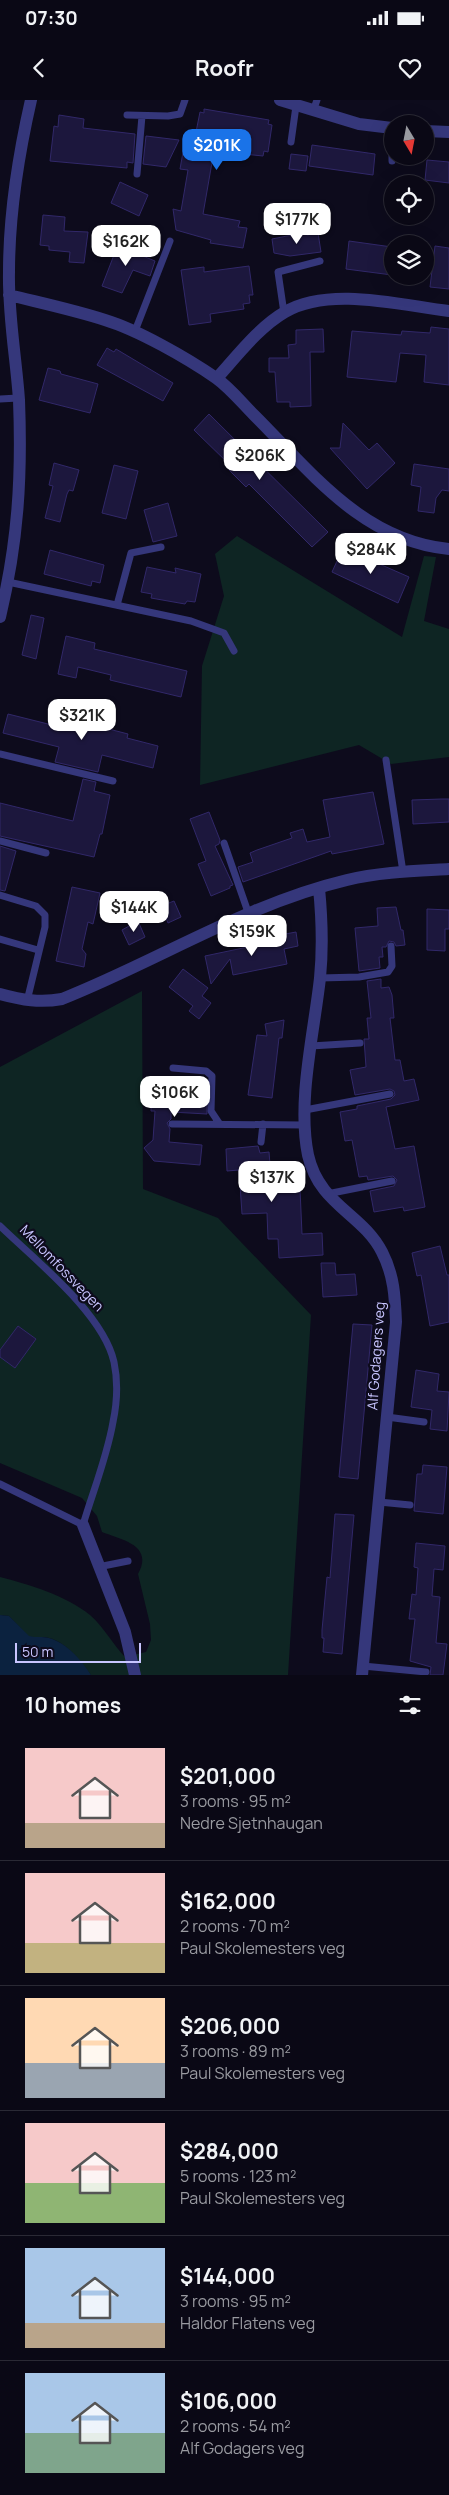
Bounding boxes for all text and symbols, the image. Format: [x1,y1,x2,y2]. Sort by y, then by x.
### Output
text: 07:30 [25,5,78,31]
text: Roofr [195,53,254,83]
icon: back [25,54,53,82]
icon: heart [396,54,424,82]
north arrow [384,115,434,165]
map controls [384,115,434,285]
pin: $201K [182,128,252,171]
text: $201K [193,134,241,156]
button: locate [384,175,434,225]
pin: $177K [262,202,332,245]
text: $177K [275,208,319,230]
pin: $162K [91,224,161,267]
text: $162K [103,230,149,252]
button: layers [384,235,434,285]
pin: $206K [225,438,295,481]
text: $206K [235,444,285,466]
pin: $284K [336,532,406,575]
text: $284K [346,538,396,560]
pin: $321K [47,698,117,741]
text: $321K [59,704,105,726]
pin: $144K [99,890,169,933]
text: $144K [111,896,157,918]
pin: $159K [217,914,287,957]
text: $159K [229,920,275,942]
pin: $106K [140,1076,210,1118]
text: $106K [151,1081,199,1103]
pin: $137K [237,1160,307,1203]
text: $137K [249,1166,295,1188]
street label: Mellomfossvegen [16,1220,109,1315]
street label: Alf Godagers veg [362,1301,389,1411]
scale bar [15,1640,141,1663]
text: 50 m [22,1642,53,1661]
text: 10 homes [25,1691,121,1719]
icon: filters [396,1691,424,1719]
text: $201,000 [180,1762,276,1790]
icon: home [65,1768,125,1828]
text: 3 rooms · 95 m² [180,1790,291,1812]
text: Nedre Sjetnhaugan [180,1812,323,1834]
text: $162,000 [180,1887,276,1915]
icon: home [65,1893,125,1953]
text: 2 rooms · 70 m² [180,1915,290,1937]
text: Paul Skolemesters veg [180,1937,345,1959]
text: $206,000 [180,2012,280,2040]
icon: home [65,2018,125,2078]
text: 3 rooms · 89 m² [180,2040,291,2062]
text: Paul Skolemesters veg [180,2062,345,2084]
text: $284,000 [180,2137,279,2165]
icon: home [65,2143,125,2203]
text: 5 rooms · 123 m² [180,2165,296,2187]
text: Paul Skolemesters veg [180,2187,345,2209]
text: $144,000 [180,2262,275,2290]
icon: home [65,2268,125,2328]
text: 3 rooms · 95 m² [180,2290,291,2312]
text: Haldor Flatens veg [180,2312,315,2334]
text: $106,000 [180,2387,277,2415]
icon: home [65,2393,125,2453]
text: 2 rooms · 54 m² [180,2415,291,2437]
text: Alf Godagers veg [180,2437,304,2459]

